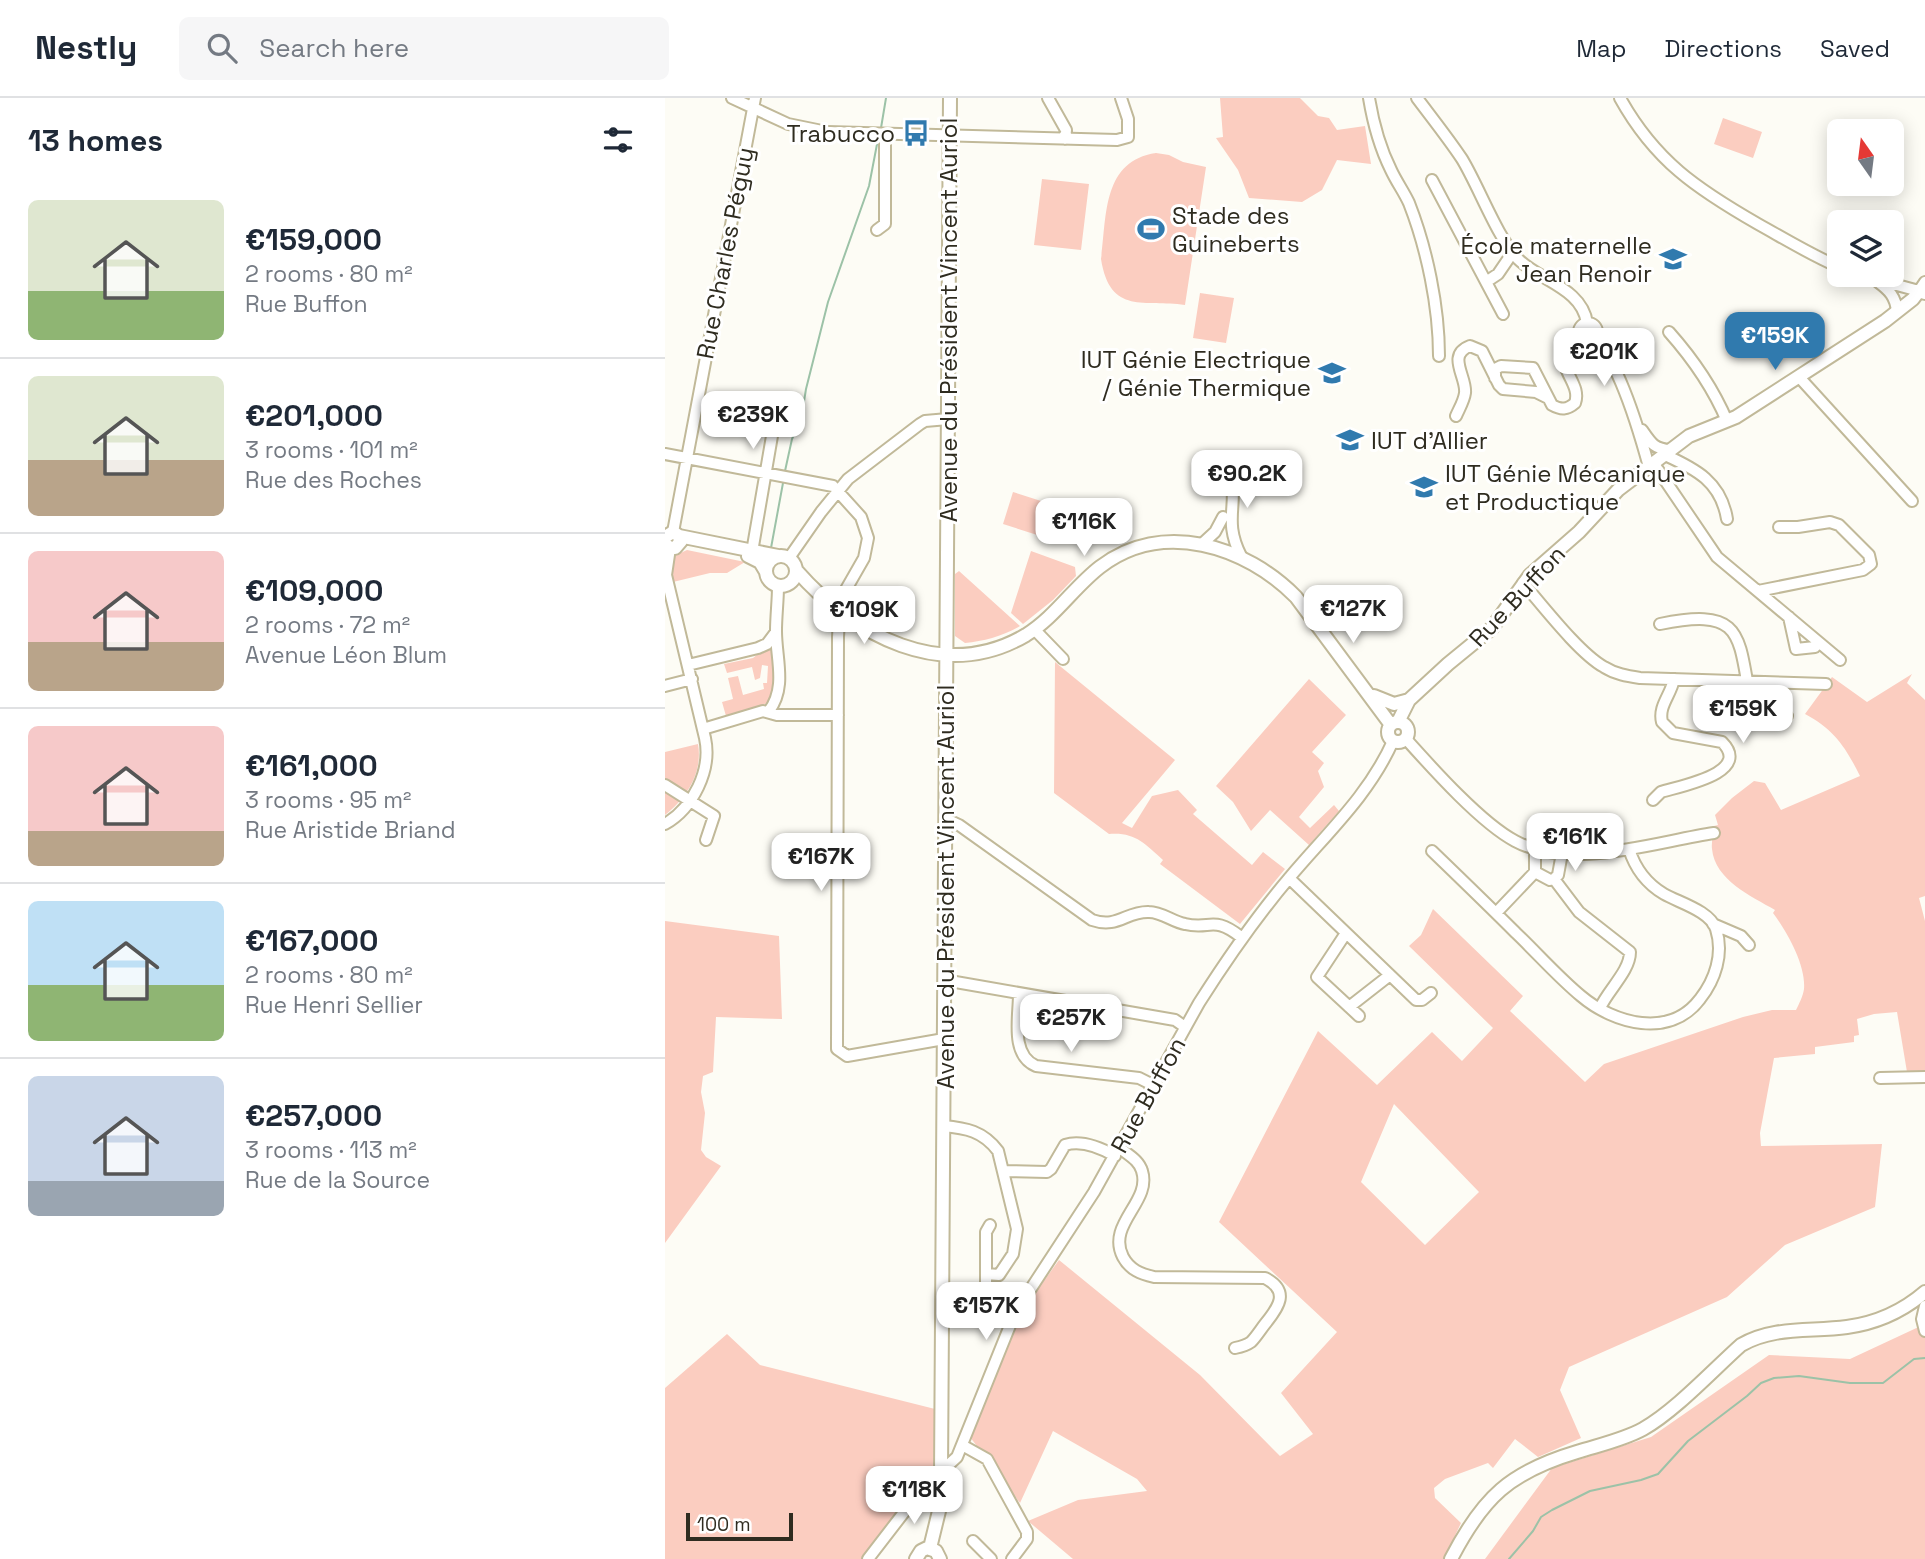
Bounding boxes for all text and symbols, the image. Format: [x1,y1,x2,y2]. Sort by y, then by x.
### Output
search box [179,17,669,80]
text: Nestly [35,27,137,69]
icon: search [203,29,241,67]
text: Search here [259,31,409,65]
text: Map [1576,33,1626,64]
text: Directions [1664,33,1782,64]
text: Saved [1820,33,1890,64]
place label: Trabucco [787,118,895,149]
bus stop icon: Trabucco [901,118,931,148]
street label: Avenue du Président Vincent Auriol [933,118,964,522]
north arrow [1827,119,1904,196]
map controls [1827,119,1904,287]
text: 13 homes [28,121,163,160]
icon: filters [599,121,637,159]
street label: Rue Charles Péguy [689,144,761,362]
place label: Stade des Guineberts [1172,200,1300,259]
button: layers [1827,210,1904,287]
sports icon: Stade des Guineberts [1136,214,1166,244]
text: €159,000 [245,220,382,259]
icon: home [84,228,168,312]
place label: École maternelle Jean Renoir [1461,230,1652,289]
school or university icon: École maternelle Jean Renoir [1658,244,1688,274]
text: 2 rooms · 80 m² [245,259,413,289]
text: Rue Buffon [245,289,368,319]
pin: €159K [1726,313,1824,372]
text: €159K [1741,320,1809,350]
pin: €201K [1555,328,1653,388]
text: €201K [1570,336,1638,366]
place label: IUT Génie Electrique / Génie Thermique [1081,344,1311,403]
school or university icon: IUT Génie Electrique / Génie Thermique [1317,358,1347,388]
pin: €239K [704,392,802,451]
text: €201,000 [245,396,383,435]
text: €239K [717,399,789,429]
icon: home [84,404,168,488]
school or university icon: IUT d'Allier [1335,425,1365,455]
place label: IUT d'Allier [1371,425,1488,456]
text: 3 rooms · 101 m² [245,435,418,465]
pin: €90.2K [1190,450,1304,510]
text: €90.2K [1207,458,1287,488]
place label: IUT Génie Mécanique et Productique [1445,458,1686,517]
text: Rue des Roches [245,465,422,495]
school or university icon: IUT Génie Mécanique et Productique [1409,472,1439,502]
pin: €116K [1035,498,1133,558]
text: €116K [1052,506,1117,536]
street label: Rue Buffon [1462,539,1572,653]
text: €109,000 [245,571,383,610]
icon: home [84,579,168,663]
pin: €127K [1304,586,1402,645]
pin: €109K [815,587,913,646]
text: €127K [1320,593,1386,623]
text: €109K [829,594,899,624]
text: 2 rooms · 72 m² [245,610,410,640]
text: Avenue Léon Blum [245,640,447,670]
street label: Avenue du Président Vincent Auriol [930,685,961,1089]
pin: €159K [1694,686,1792,745]
text: €159K [1709,693,1777,723]
text: €161,000 [245,746,378,785]
icon: home [84,754,168,838]
text: 3 rooms · 95 m² [245,785,411,815]
pin: €161K [1526,814,1624,873]
text: Rue Aristide Briand [245,815,456,845]
text: €161K [1543,821,1607,851]
pin: €167K [772,834,870,893]
text: €167K [788,841,854,871]
text: €167,000 [245,921,378,960]
icon: home [84,929,168,1013]
text: 2 rooms · 80 m² [245,960,413,990]
text: Rue Henri Sellier [245,990,423,1020]
pin: €257K [1022,995,1120,1054]
text: €257K [1036,1002,1106,1032]
street label: Rue Buffon [1103,1031,1193,1159]
text: €257,000 [245,1096,382,1135]
icon: home [84,1104,168,1188]
text: 3 rooms · 113 m² [245,1135,417,1165]
text: Rue de la Source [245,1165,430,1195]
pin: €157K [937,1282,1035,1342]
text: €157K [953,1290,1019,1320]
pin: €118K [865,1466,963,1526]
text: €118K [882,1474,946,1504]
scale bar [686,1510,793,1542]
text: 100 m [697,1512,751,1537]

